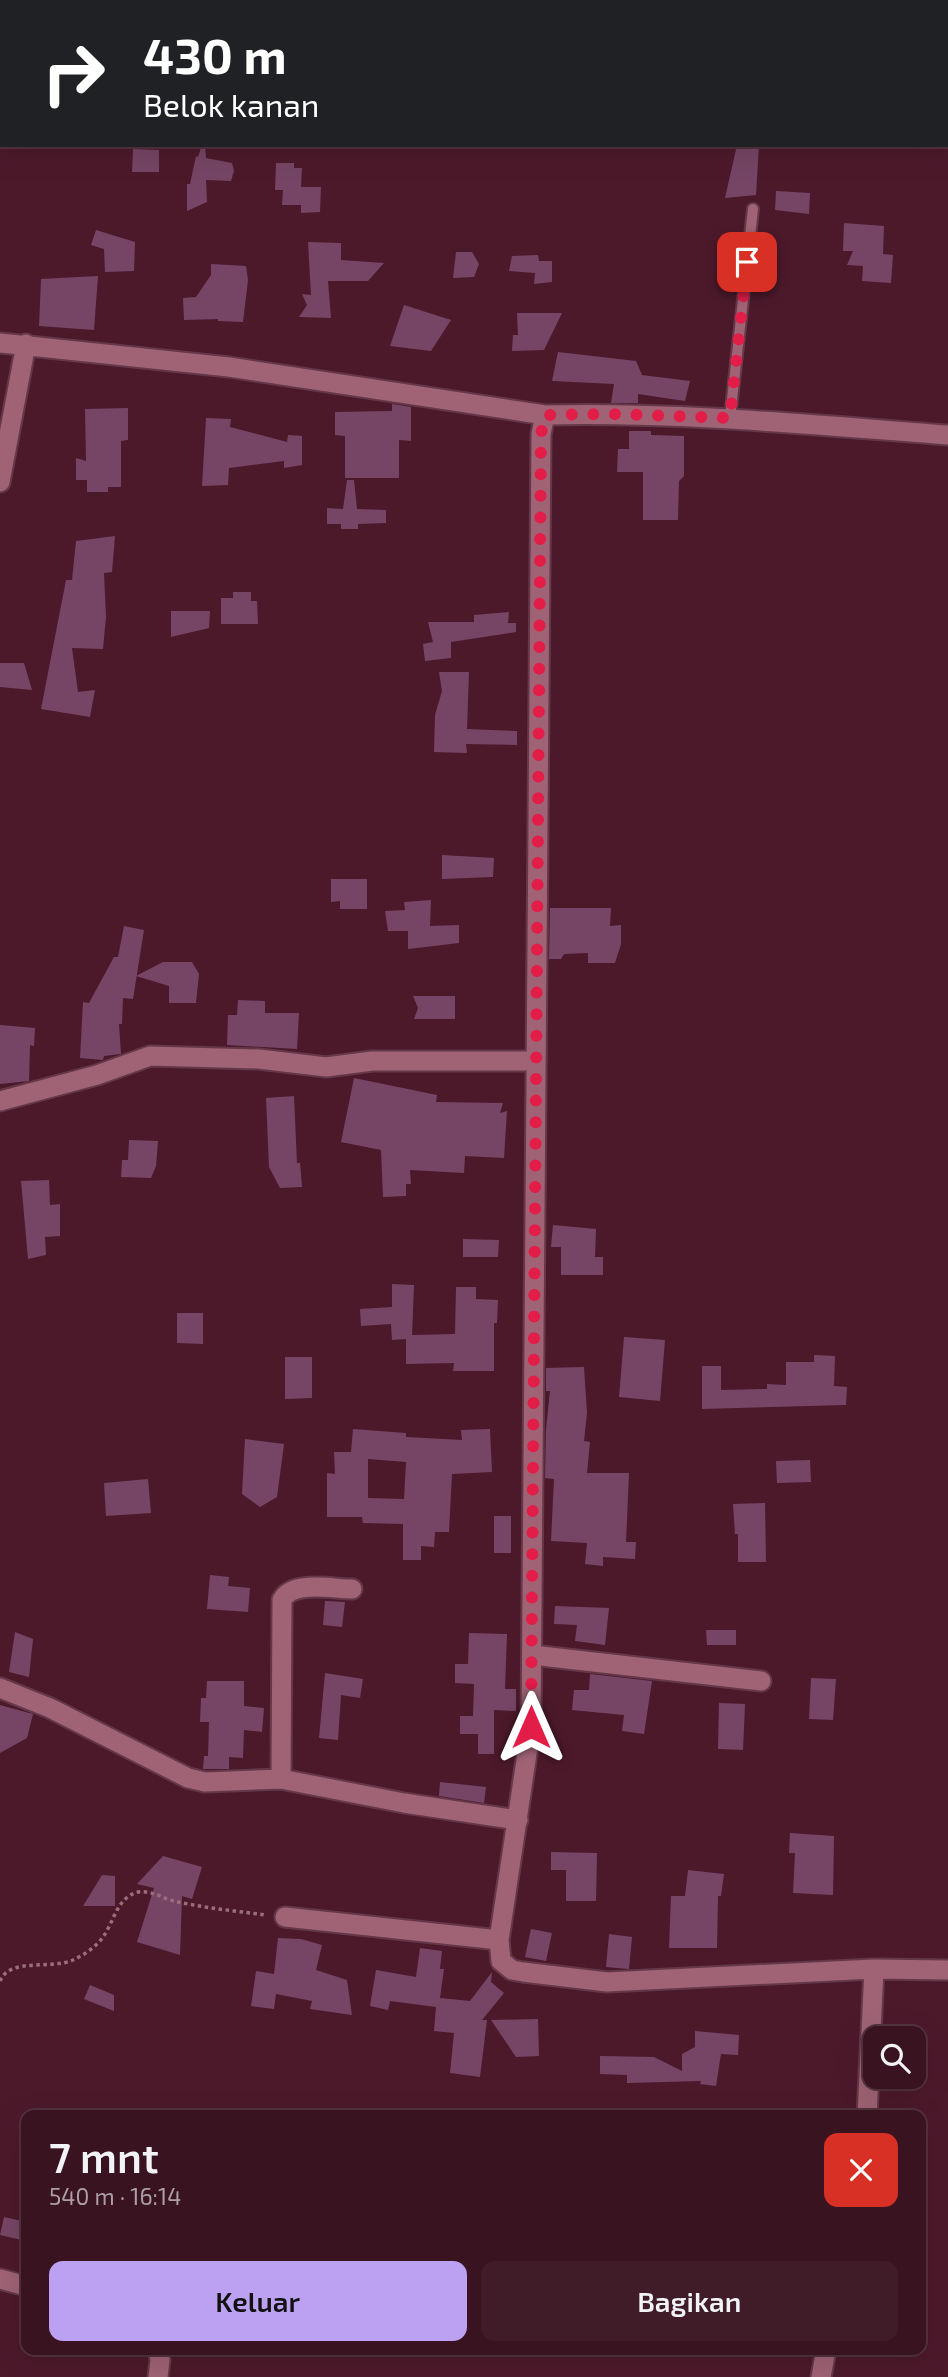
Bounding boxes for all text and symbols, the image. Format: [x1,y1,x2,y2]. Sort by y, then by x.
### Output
text: 430 m [143,25,287,84]
icon: right [28,28,119,119]
text: Belok kanan [143,85,319,123]
pin [717,232,777,292]
icon: arrive [728,243,766,281]
position arrow [494,1690,568,1764]
map controls [863,2026,926,2089]
button: search [863,2026,926,2089]
text: 7 mnt [49,2131,159,2181]
button: close [824,2133,898,2207]
text: 540 m · 16:14 [49,2182,181,2210]
button: Keluar [49,2261,467,2341]
button: Bagikan [481,2261,898,2341]

